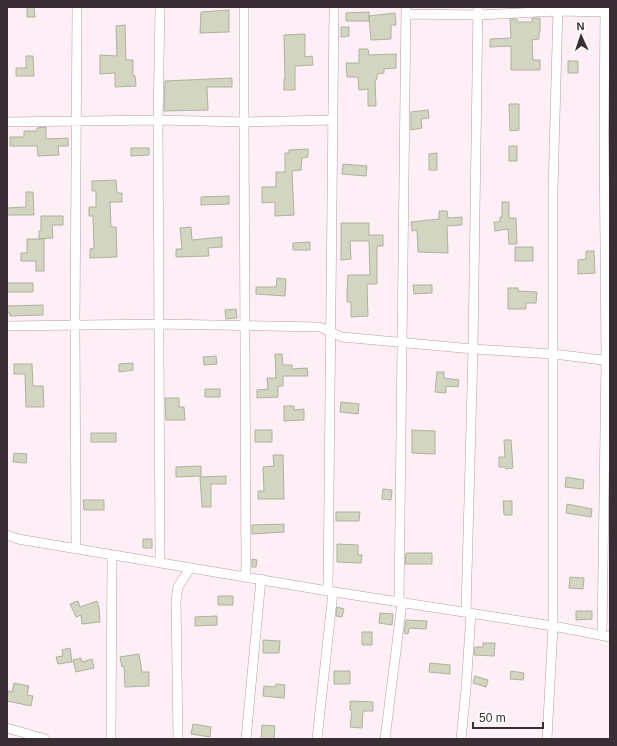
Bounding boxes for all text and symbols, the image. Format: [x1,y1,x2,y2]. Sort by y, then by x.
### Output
north arrow [561,16,601,56]
text: N [576,20,585,32]
scale bar [473,704,543,730]
text: 50 m [479,711,506,725]

